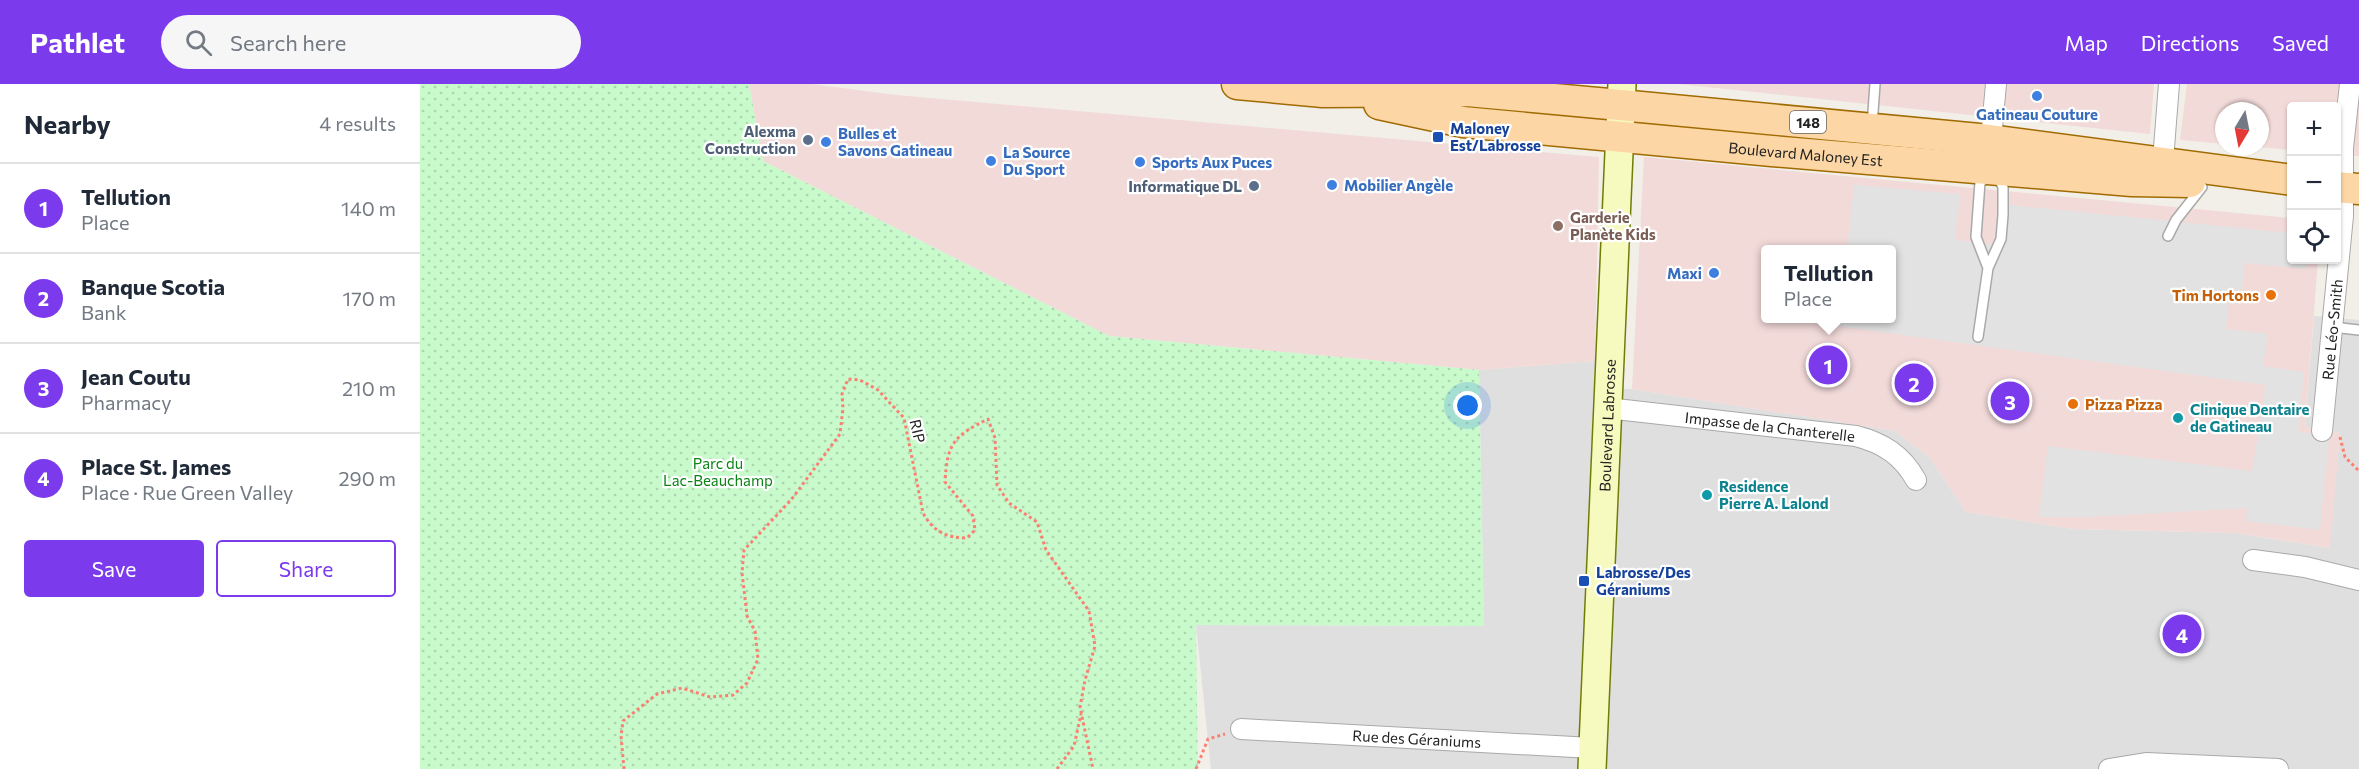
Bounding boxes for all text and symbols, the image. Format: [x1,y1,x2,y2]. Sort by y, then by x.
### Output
search box [161,15,581,69]
text: Pathlet [30,25,125,59]
icon: search [182,26,215,59]
text: Search here [230,29,346,56]
text: Map [2065,30,2108,55]
text: Directions [2141,30,2239,55]
text: Saved [2272,30,2329,55]
marker: Gatineau Couture [2030,89,2044,103]
north arrow [2215,102,2269,156]
map controls [2287,102,2341,264]
button: + [2287,102,2341,156]
place label: Gatineau Couture [1976,105,2098,123]
text: Nearby [24,108,111,139]
text: 4 results [319,111,396,135]
road number: 148 [1790,111,1826,133]
place label: Maloney Est/Labrosse [1450,119,1541,154]
place label: Alexma Construction [705,122,796,157]
place label: Bulles et Savons Gatineau [838,124,952,159]
marker: Maloney Est/Labrosse [1431,130,1445,144]
marker: Alexma Construction [801,133,815,147]
marker: Bulles et Savons Gatineau [819,135,833,149]
street label: Boulevard Maloney Est [1728,138,1884,169]
place label: La Source Du Sport [1003,143,1070,178]
place label: Sports Aux Puces [1152,153,1272,171]
marker: La Source Du Sport [984,154,998,168]
marker: Sports Aux Puces [1133,155,1147,169]
button: − [2287,156,2341,210]
place label: Mobilier Angèle [1344,176,1453,194]
place label: Informatique DL [1128,177,1242,195]
marker: Mobilier Angèle [1325,178,1339,192]
marker: Informatique DL [1247,179,1261,193]
text: Tellution [81,183,171,210]
text: 1 [39,196,48,220]
text: 140 m [341,196,396,220]
place label: Garderie Planète Kids [1570,208,1656,243]
text: Place [81,210,130,234]
button: locate [2287,210,2341,264]
marker: Garderie Planète Kids [1551,219,1565,233]
popup [1761,245,1896,323]
text: Tellution [1784,259,1874,286]
place label: Maxi [1667,264,1702,282]
marker: Maxi [1707,266,1721,280]
text: Banque Scotia [81,273,225,300]
street label: Rue Léo-Smith [2318,278,2346,381]
text: 2 [38,286,49,310]
text: 170 m [343,286,396,310]
text: Place [1784,286,1832,310]
place label: Tim Hortons [2172,286,2259,304]
marker: Tim Hortons [2264,288,2278,302]
text: Bank [81,300,127,324]
pin: 1 [1808,342,1848,388]
street label: Boulevard Labrosse [1595,359,1619,492]
pin: 2 [1894,360,1934,406]
text: Jean Coutu [81,363,191,390]
text: 3 [38,376,49,400]
text: 210 m [342,376,396,400]
pin: 3 [1990,378,2030,424]
text: Pharmacy [81,390,172,414]
your location [1453,391,1482,420]
place label: Pizza Pizza [2085,395,2163,413]
marker: Pizza Pizza [2066,397,2080,411]
place label: Clinique Dentaire de Gatineau [2190,400,2309,435]
street label: Impasse de la Chanterelle [1684,408,1856,445]
marker: Clinique Dentaire de Gatineau [2171,411,2185,425]
street label: RIP [907,417,929,445]
text: Place St. James [81,453,231,480]
park label: Parc du Lac-Beauchamp [663,454,773,489]
text: 4 [37,466,50,490]
text: 290 m [338,466,396,490]
place label: Residence Pierre A. Lalond [1719,477,1828,512]
text: Place · Rue Green Valley [81,480,293,504]
marker: Residence Pierre A. Lalond [1700,488,1714,502]
button: Save [24,540,204,597]
button: Share [216,540,396,597]
place label: Labrosse/Des Géraniums [1596,563,1691,598]
marker: Labrosse/Des Géraniums [1577,574,1591,588]
pin: 4 [2162,612,2202,656]
street label: Rue des Géraniums [1352,726,1482,751]

